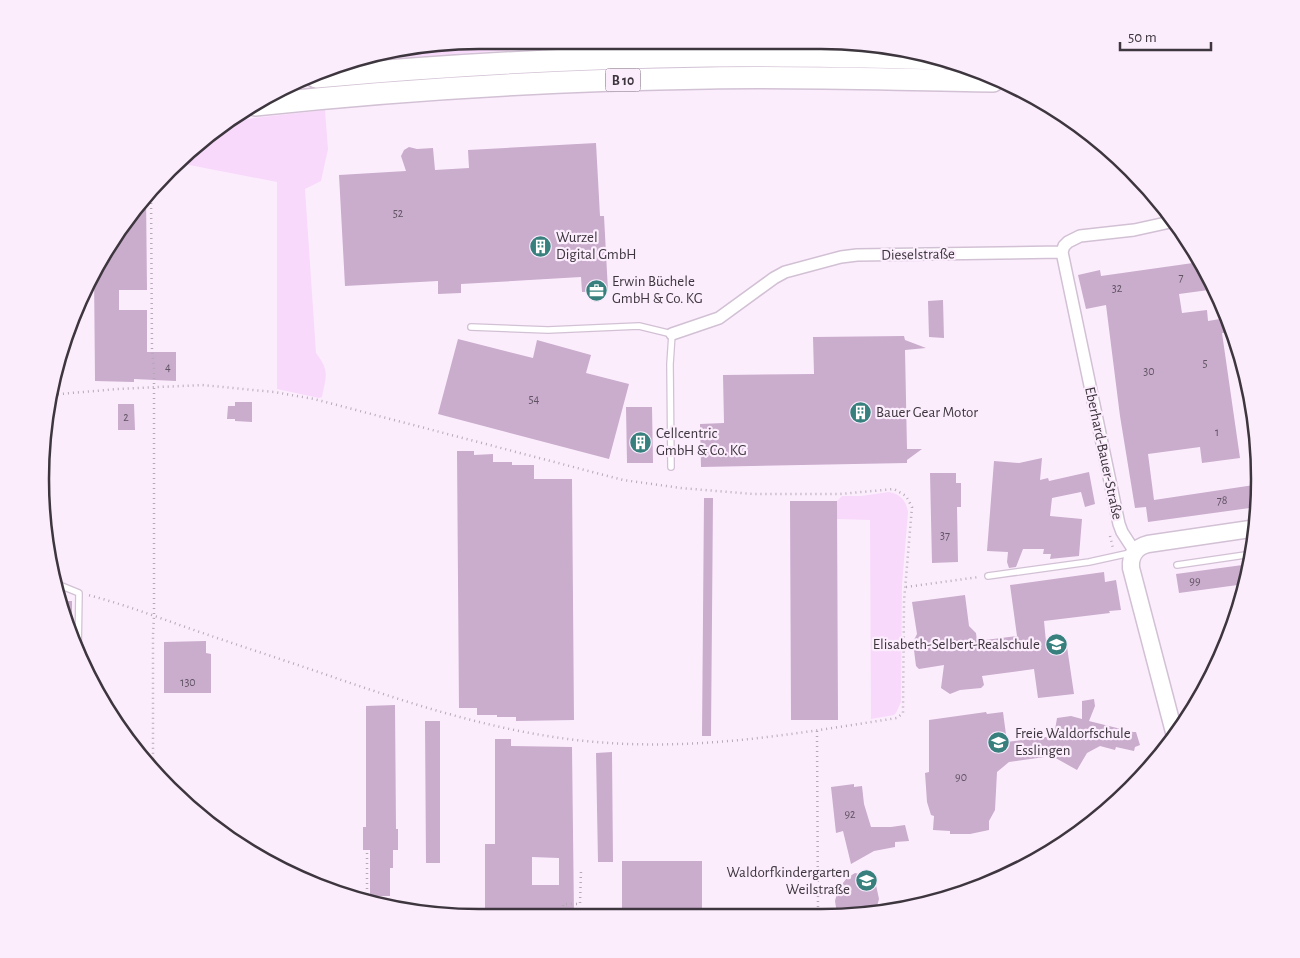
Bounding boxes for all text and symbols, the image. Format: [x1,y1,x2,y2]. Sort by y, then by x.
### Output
scale bar [1120,20,1211,52]
text: 50 m [1128,30,1157,45]
road number: B 10 [606,68,640,92]
house number: 52 [393,207,404,219]
place label: Wurzel Digital GmbH [556,230,637,262]
building icon: Wurzel Digital GmbH [528,234,552,258]
street label: Dieselstraße [881,246,955,263]
house number: 7 [1178,271,1184,283]
place label: Erwin Büchele GmbH & Co. KG [612,274,703,306]
office icon: Erwin Büchele GmbH & Co. KG [584,278,608,302]
house number: 32 [1112,282,1123,294]
house number: 5 [1202,357,1208,369]
house number: 4 [165,361,171,373]
house number: 30 [1143,365,1155,377]
street label: Eberhard-Bauer-Straße [1082,385,1125,521]
house number: 54 [529,393,540,405]
building icon: Bauer Gear Motor [848,400,872,424]
place label: Bauer Gear Motor [876,405,978,420]
house number: 2 [123,411,129,423]
place label: Cellcentric GmbH & Co. KG [656,426,747,458]
house number: 1 [1215,426,1219,438]
building icon: Cellcentric GmbH & Co. KG [628,430,652,454]
house number: 78 [1217,494,1228,506]
house number: 37 [940,529,950,541]
house number: 99 [1189,575,1201,587]
school or university icon: Elisabeth-Selbert-Realschule [1044,632,1068,656]
place label: Elisabeth-Selbert-Realschule [873,637,1040,652]
house number: 130 [180,676,196,688]
place label: Freie Waldorfschule Esslingen [1015,726,1131,758]
school or university icon: Freie Waldorfschule Esslingen [987,730,1011,754]
house number: 90 [955,771,967,783]
house number: 92 [844,808,856,820]
place label: Waldorfkindergarten Weilstraße [726,865,850,897]
school or university icon: Waldorfkindergarten Weilstraße [854,869,878,893]

